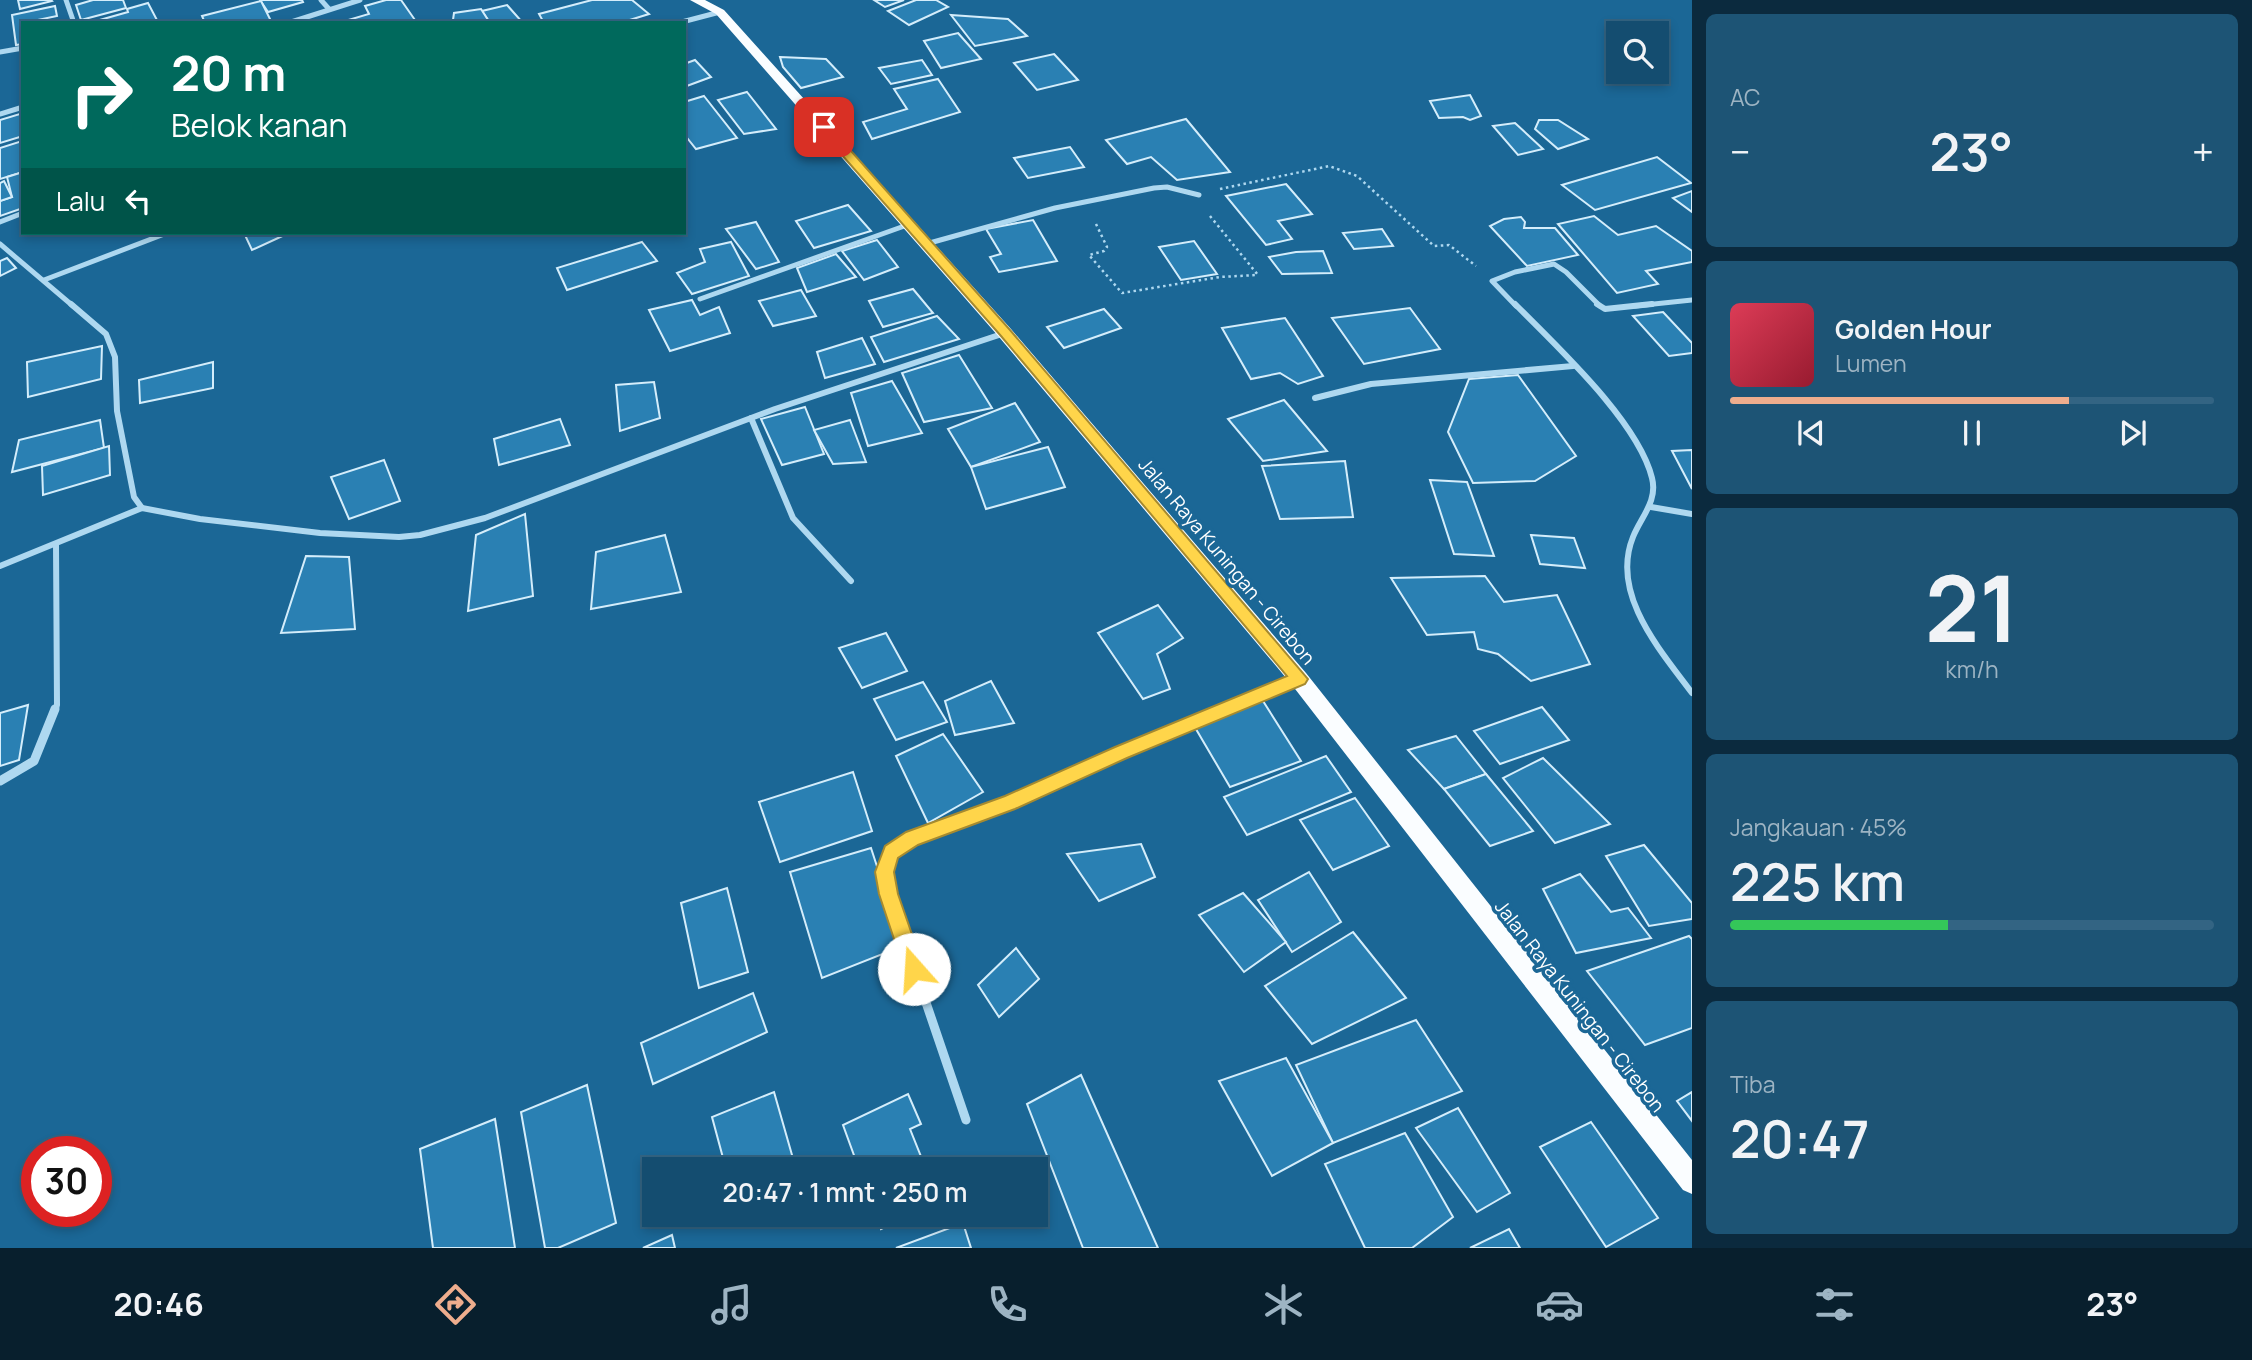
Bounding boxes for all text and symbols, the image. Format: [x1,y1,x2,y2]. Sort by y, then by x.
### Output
map controls [1606,21,1669,84]
button: search [1606,21,1669,84]
text: 20 m [171,39,286,106]
icon: right [56,49,147,140]
text: AC [1730,81,1761,113]
pin [794,97,854,157]
text: Belok kanan [171,103,347,147]
icon: arrive [805,108,843,146]
text: 23° [1929,116,2013,187]
text: − [1730,125,1751,177]
text: + [2192,125,2214,177]
icon: left [119,182,157,220]
text: Lalu [56,183,105,219]
text: Golden Hour [1835,311,1992,347]
text: Lumen [1835,347,1907,379]
icon: previous [1792,414,1830,452]
icon: pause [1953,414,1991,452]
icon: next [2114,414,2152,452]
street label: Jalan Raya Kuningan - Cirebon [1133,452,1321,670]
text: 21 [1925,545,2019,669]
text: km/h [1945,653,1999,685]
text: Jangkauan · 45% [1730,811,1907,843]
text: 225 km [1730,846,1905,917]
street label: Jalan Raya Kuningan - Cirebon [1489,895,1671,1117]
position arrow [877,932,951,1006]
text: Tiba [1730,1068,1775,1100]
text: 20:47 [1730,1103,1870,1174]
speed limit sign: 30 [21,1136,112,1227]
text: 20:47 · 1 mnt · 250 m [722,1174,968,1210]
icon: directions [431,1280,480,1329]
icon: music [707,1280,756,1329]
icon: phone [983,1280,1032,1329]
icon: climate [1259,1280,1308,1329]
icon: car [1535,1280,1584,1329]
icon: filters [1810,1280,1859,1329]
text: 20:46 [113,1282,204,1326]
text: 23° [2086,1282,2138,1326]

